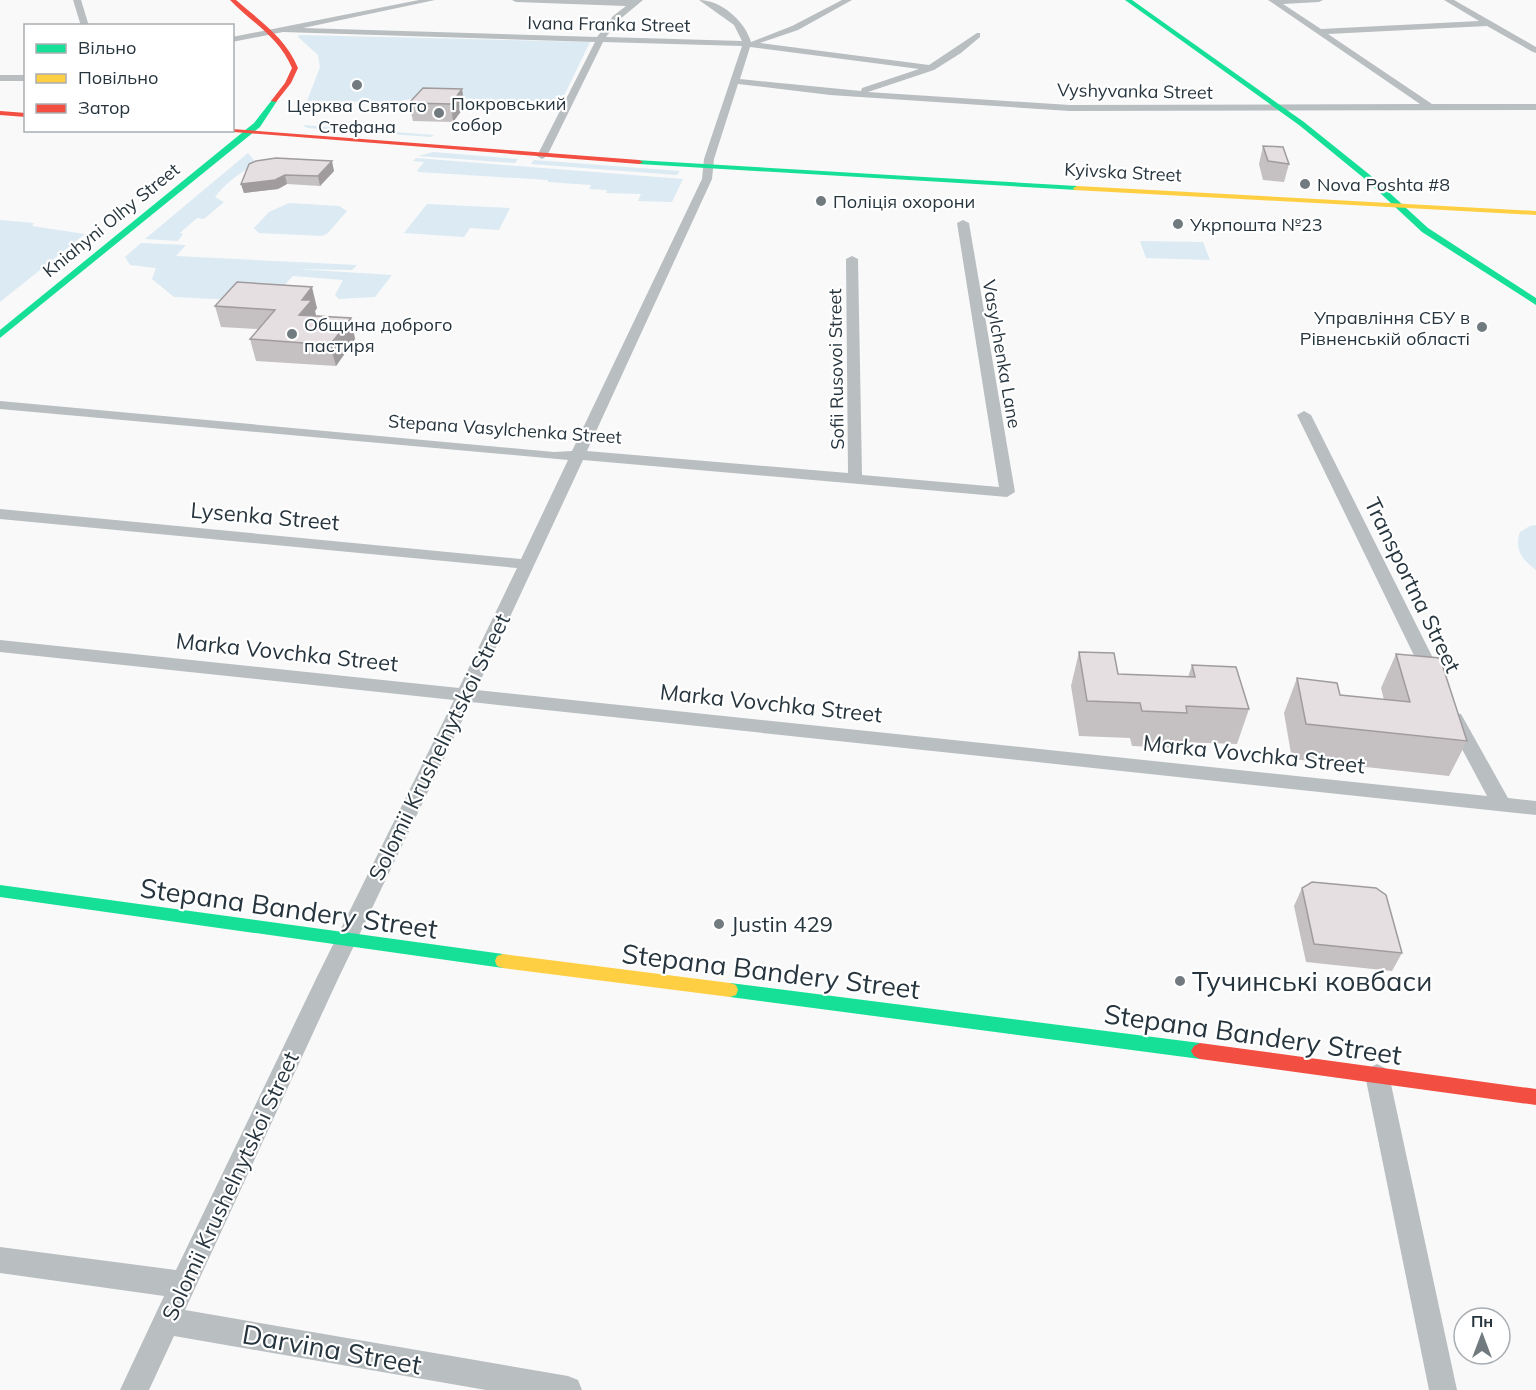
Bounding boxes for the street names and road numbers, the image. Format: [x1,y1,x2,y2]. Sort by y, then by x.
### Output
street label: Ivana Franka Street [527,11,691,37]
street label: Vyshyvanka Street [1057,78,1213,104]
street label: Kyivska Street [1064,157,1182,187]
street label: Kniahyni Olhy Street [38,158,184,282]
street label: Vasylchenka Lane [978,278,1026,430]
street label: Sofii Rusovoi Street [823,288,849,450]
street label: Stepana Vasylchenka Street [387,409,623,449]
street label: Transportna Street [1359,493,1468,677]
street label: Lysenka Street [189,496,341,536]
street label: Solomii Krushelnytskoi Street [362,609,516,885]
street label: Marka Vovchka Street [175,626,400,678]
street label: Marka Vovchka Street [659,677,884,729]
street label: Marka Vovchka Street [1142,728,1367,780]
street label: Stepana Bandery Street [138,870,440,946]
street label: Stepana Bandery Street [620,936,922,1006]
street label: Stepana Bandery Street [1102,996,1404,1072]
street label: Solomii Krushelnytskoi Street [155,1047,305,1325]
street label: Darvina Street [240,1317,424,1381]

